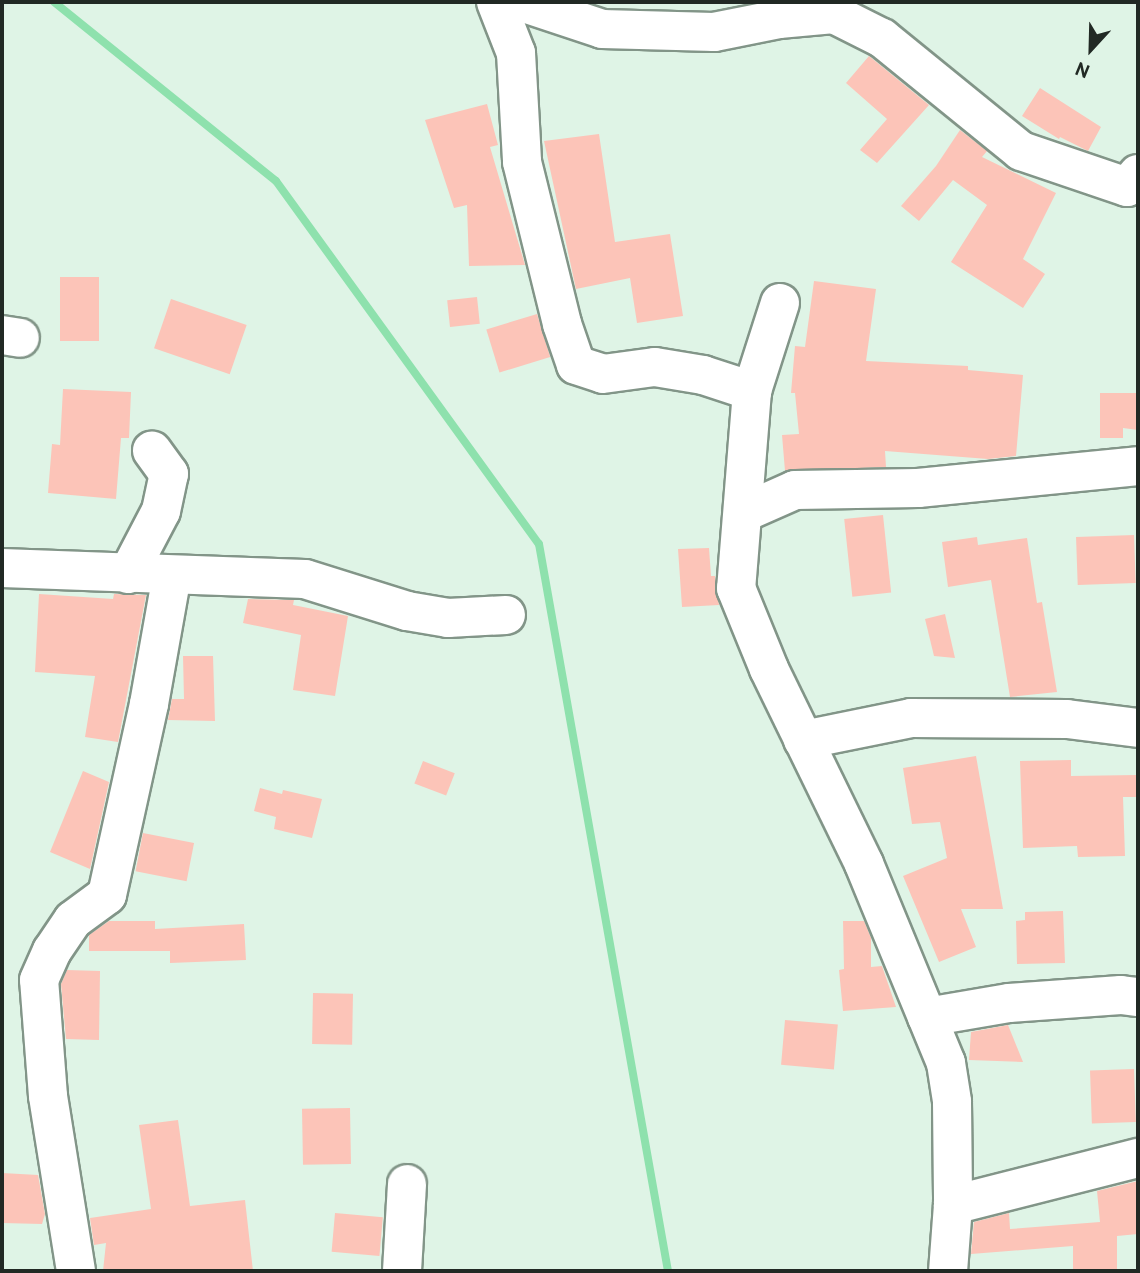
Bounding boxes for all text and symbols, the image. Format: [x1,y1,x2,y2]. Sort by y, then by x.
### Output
north arrow [1056,14,1126,84]
text: N [1072,55,1094,82]

